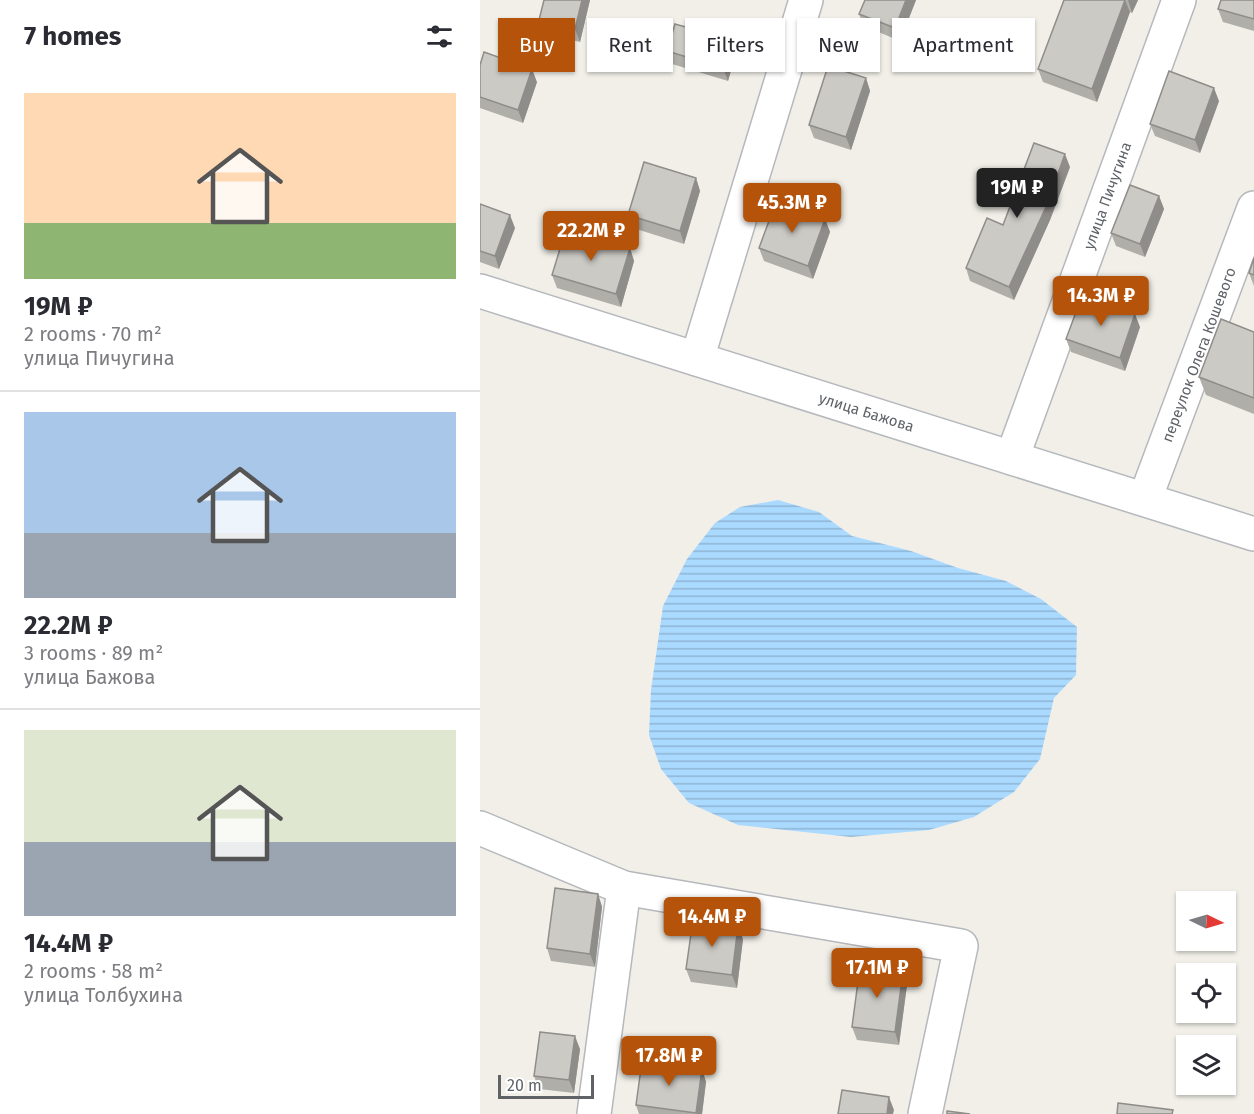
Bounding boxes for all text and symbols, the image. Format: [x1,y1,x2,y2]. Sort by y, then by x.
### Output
chip: Buy [498,18,575,72]
chip: Rent [587,18,673,72]
chip: Filters [685,18,785,72]
chip: New [797,18,880,72]
chip: Apartment [892,18,1035,72]
icon: filters [423,20,456,53]
text: 7 homes [24,21,121,52]
icon: home [186,132,294,240]
street label: улица Пичугина [1080,140,1135,252]
pin: 19M ₽ [975,168,1059,219]
text: 19M ₽ [991,175,1043,199]
pin: 45.3M ₽ [737,183,847,234]
text: 45.3M ₽ [757,190,827,214]
pin: 22.2M ₽ [536,211,646,262]
text: 22.2M ₽ [557,218,625,242]
street label: переулок Олега Кошевого [1158,265,1240,445]
pin: 14.3M ₽ [1046,276,1156,327]
text: 14.3M ₽ [1067,283,1135,307]
text: 19M ₽ [24,291,93,322]
text: 2 rooms · 70 m² [24,322,162,346]
text: улица Пичугина [24,346,175,370]
street label: улица Бажова [817,389,916,436]
icon: home [186,451,294,559]
text: 22.2M ₽ [24,610,113,641]
text: 3 rooms · 89 m² [24,641,163,665]
text: улица Бажова [24,665,155,689]
icon: home [186,769,294,877]
north arrow [1176,891,1236,951]
map controls [1176,891,1236,1095]
pin: 14.4M ₽ [657,897,767,948]
text: 14.4M ₽ [678,904,746,928]
text: 14.4M ₽ [24,928,113,959]
pin: 17.1M ₽ [822,948,932,999]
text: 17.1M ₽ [845,955,909,979]
text: 2 rooms · 58 m² [24,959,163,983]
button: locate [1176,963,1236,1023]
text: улица Толбухина [24,983,183,1007]
button: layers [1176,1035,1236,1095]
pin: 17.8M ₽ [614,1036,724,1087]
text: 17.8M ₽ [635,1043,703,1067]
scale bar [498,1072,594,1100]
text: 20 m [507,1076,542,1095]

